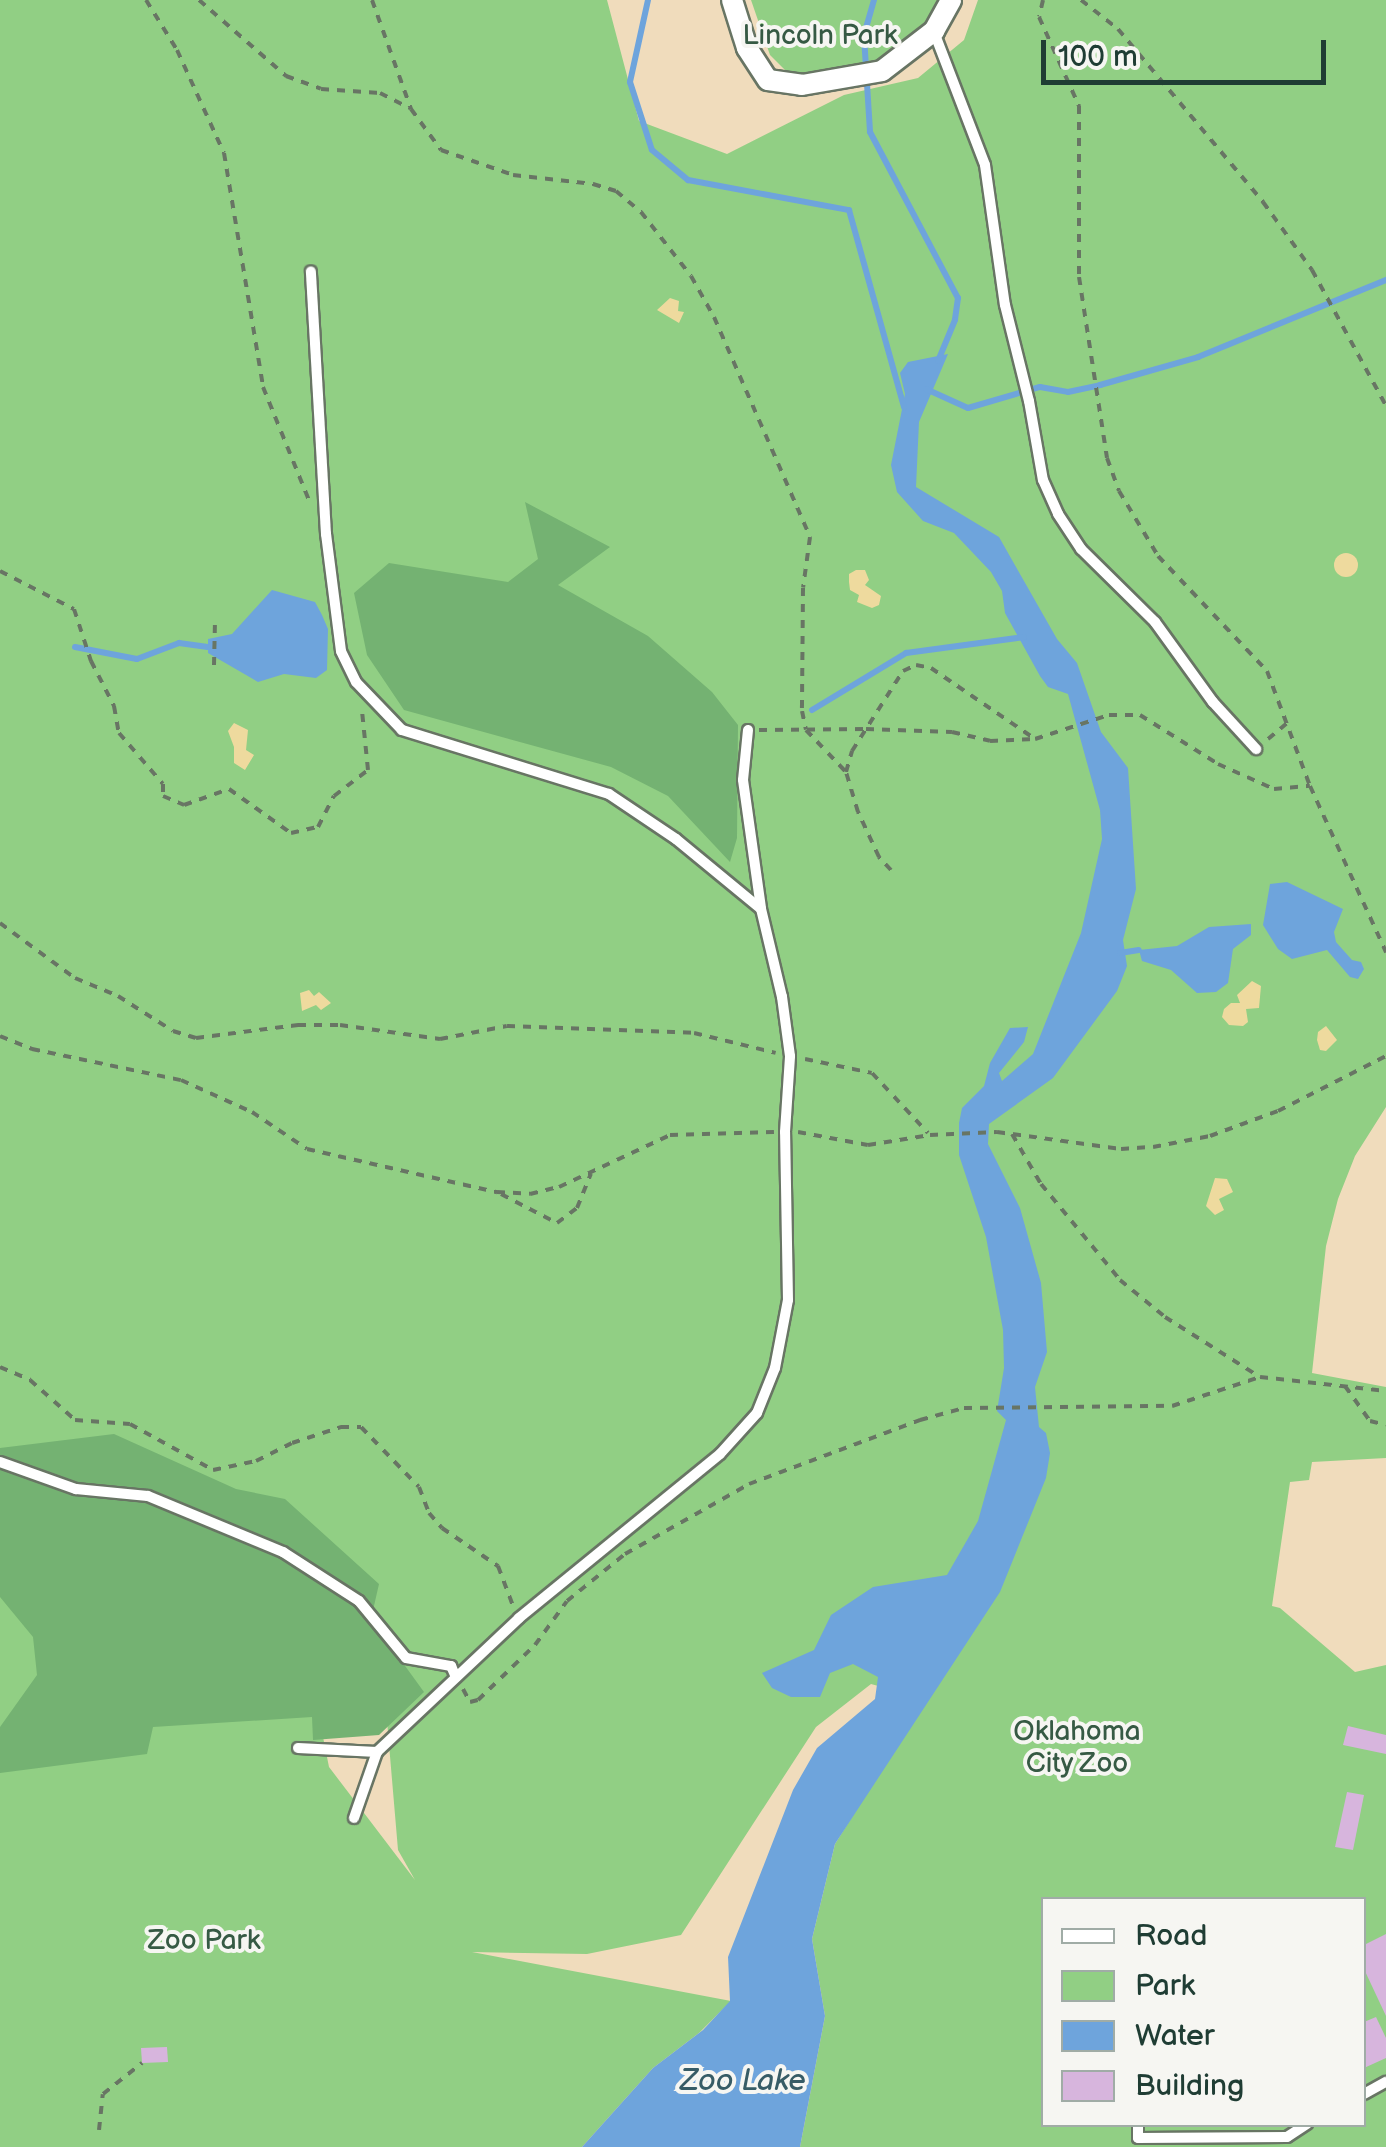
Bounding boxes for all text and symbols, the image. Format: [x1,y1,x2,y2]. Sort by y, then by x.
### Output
park label: Lincoln Park [742,19,898,53]
scale bar [1046,20,1331,82]
text: 100 m [1058,39,1138,75]
park label: Oklahoma City Zoo [1013,1715,1141,1781]
legend [1041,1897,1366,2127]
text: Road [1135,1918,1208,1954]
park label: Zoo Park [148,1924,260,1958]
text: Park [1135,1968,1195,2004]
text: Water [1135,2018,1215,2054]
water label: Zoo Lake [680,2063,806,2099]
text: Building [1135,2068,1244,2104]

